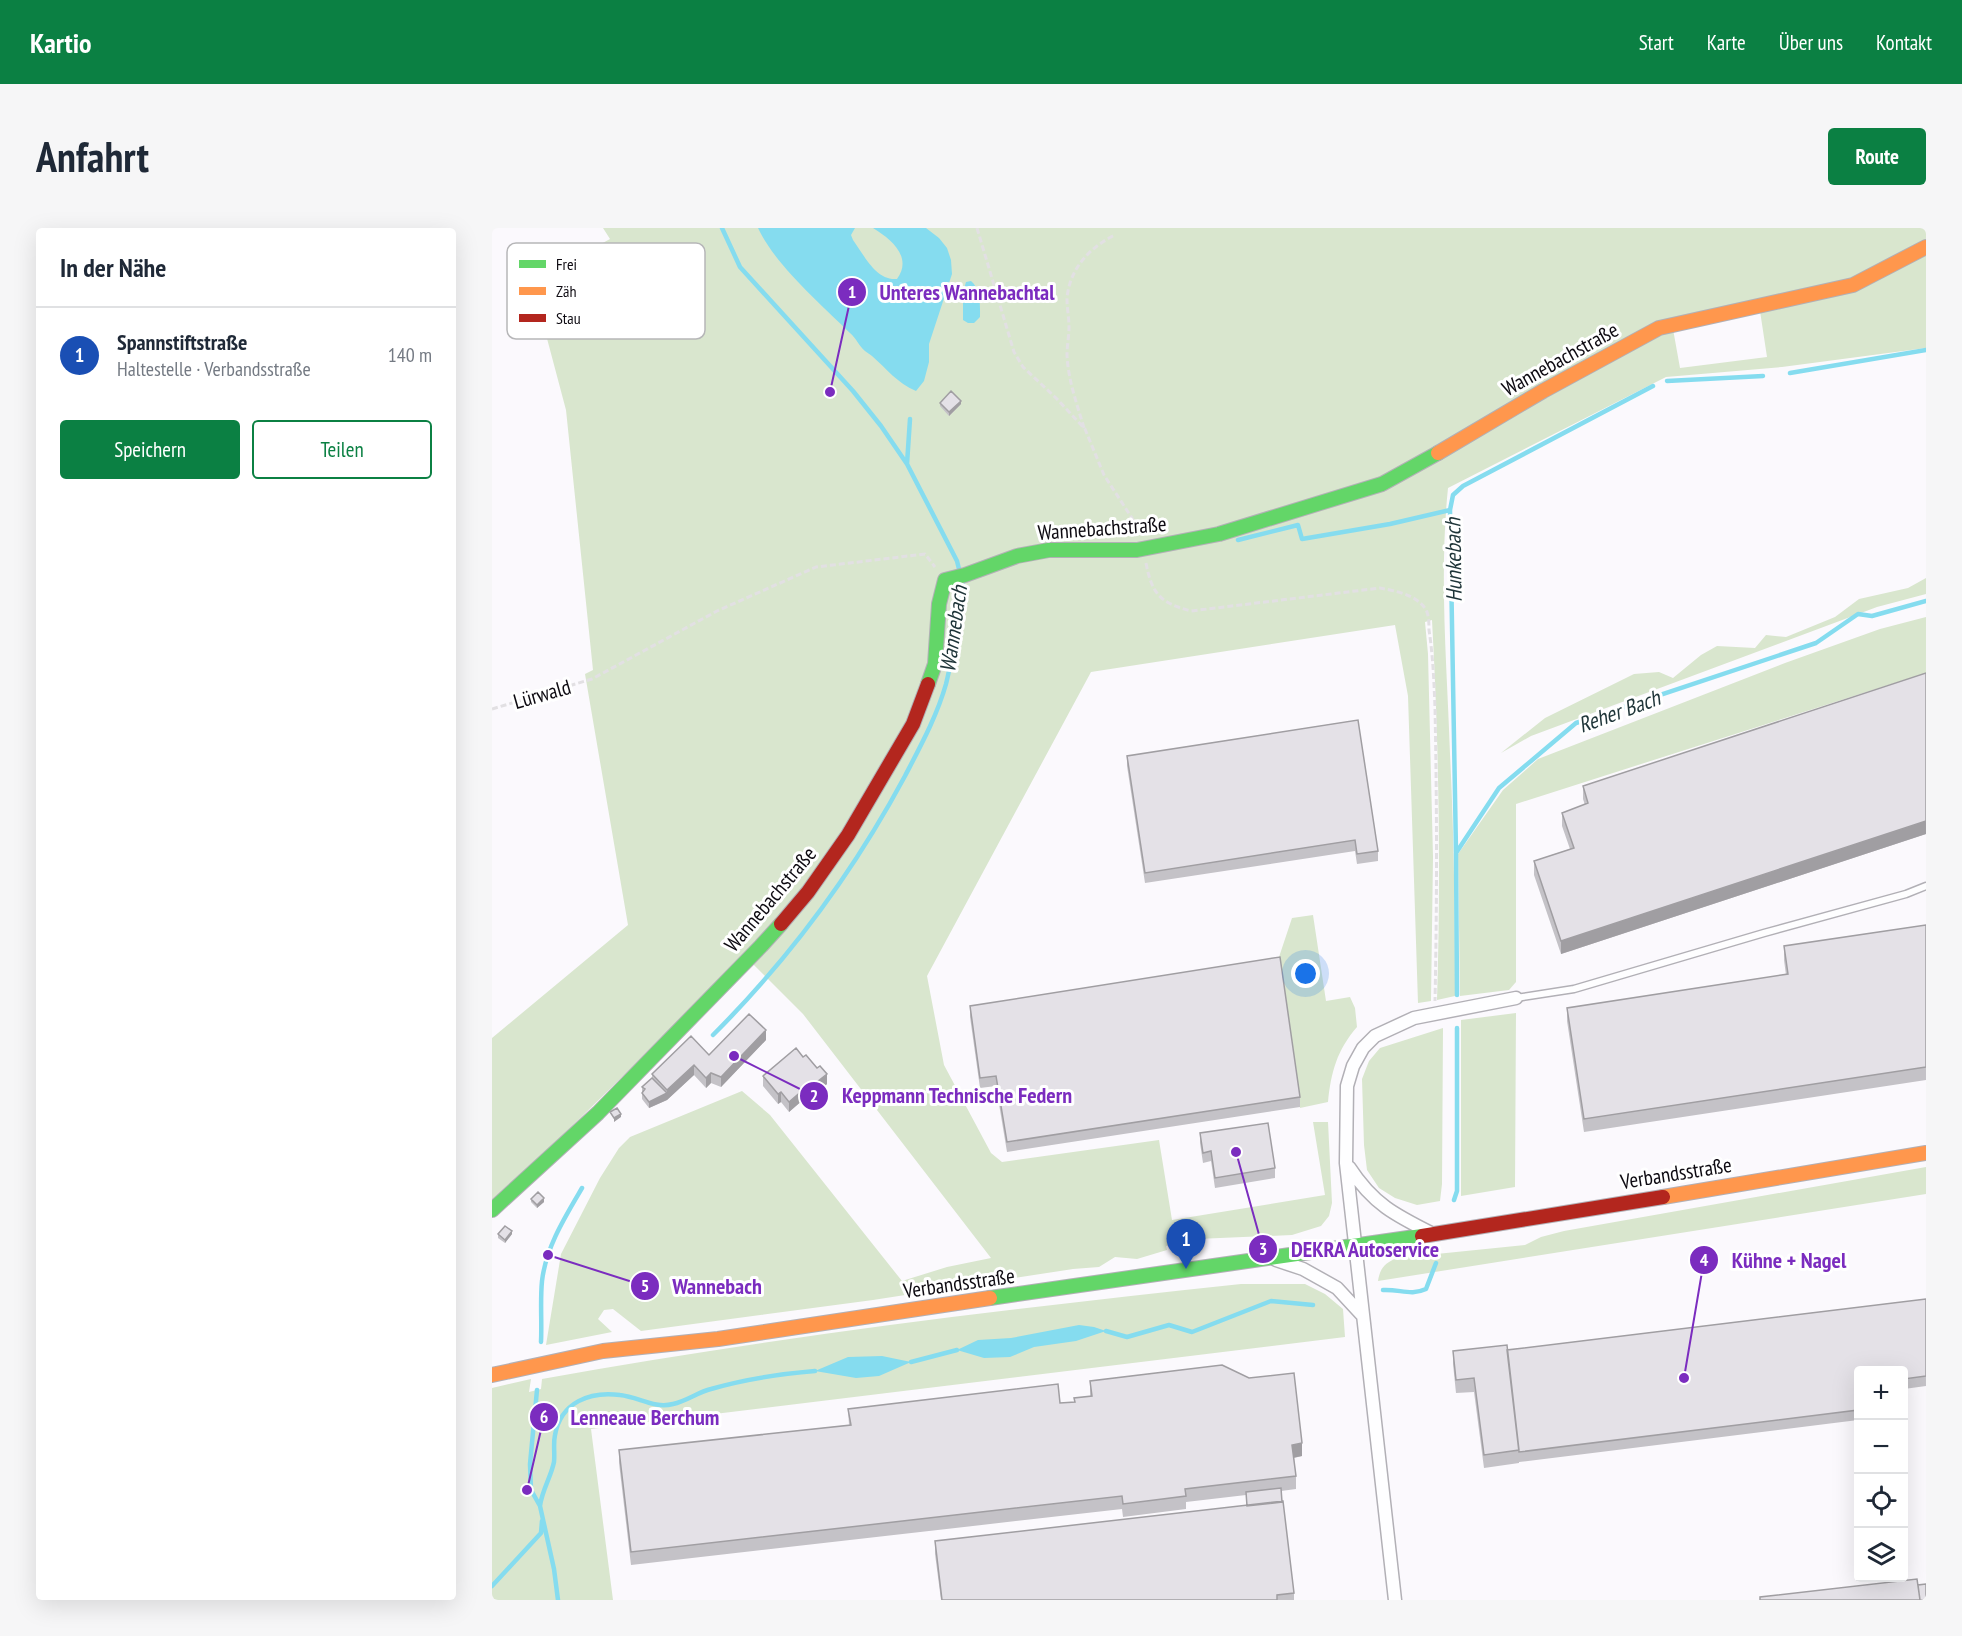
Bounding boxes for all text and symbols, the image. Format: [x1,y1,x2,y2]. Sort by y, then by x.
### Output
text: Kartio [30,24,92,61]
text: Start [1639,29,1674,56]
text: Karte [1707,29,1746,56]
text: Über uns [1779,29,1843,56]
text: Kontakt [1876,29,1932,56]
button: Route [1828,128,1926,185]
text: Anfahrt [36,129,149,184]
legend [507,243,705,339]
text: In der Nähe [60,251,166,284]
text: Frei [556,254,577,274]
callout: Unteres Wannebachtal [837,272,1067,312]
text: Unteres Wannebachtal [879,278,1055,306]
text: 1 [848,280,856,303]
text: Zäh [556,281,576,301]
text: Stau [556,308,581,328]
street label: Wannebachstraße [1497,316,1623,402]
text: Spannstiftstraße [117,328,247,356]
text: 1 [75,342,84,368]
text: 140 m [388,342,432,368]
text: Haltestelle · Verbandsstraße [117,356,311,382]
button: Speichern [60,420,240,479]
button: Teilen [252,420,432,479]
street label: Wannebachstraße [1037,510,1167,546]
water label: Hunkebach [1438,516,1468,602]
water label: Wannebach [933,583,973,674]
street label: Lürwald [510,673,574,715]
water label: Reher Bach [1574,683,1665,739]
street label: Wannebachstraße [718,841,822,957]
your location [1291,959,1320,988]
callout: Keppmann Technische Federn [799,1076,1084,1116]
text: Keppmann Technische Federn [842,1081,1072,1109]
text: 2 [810,1084,818,1107]
street label: Verbandsstraße [1618,1151,1733,1195]
pin: 1 [1166,1220,1206,1269]
callout: DEKRA Autoservice [1248,1229,1452,1269]
text: DEKRA Autoservice [1291,1235,1439,1263]
text: 3 [1259,1237,1267,1260]
callout: Kühne + Nagel [1689,1240,1858,1280]
text: Kühne + Nagel [1732,1246,1847,1274]
text: 4 [1700,1248,1709,1271]
street label: Verbandsstraße [901,1262,1016,1304]
callout: Wannebach [630,1266,774,1306]
text: Wannebach [671,1272,762,1300]
text: 5 [641,1274,649,1297]
map controls [1854,1366,1908,1582]
button: + [1854,1366,1908,1420]
callout: Lenneaue Berchum [529,1397,731,1437]
text: Lenneaue Berchum [571,1403,719,1431]
text: 6 [540,1405,548,1428]
button: − [1854,1420,1908,1474]
button: locate [1854,1474,1908,1528]
button: layers [1854,1528,1908,1582]

